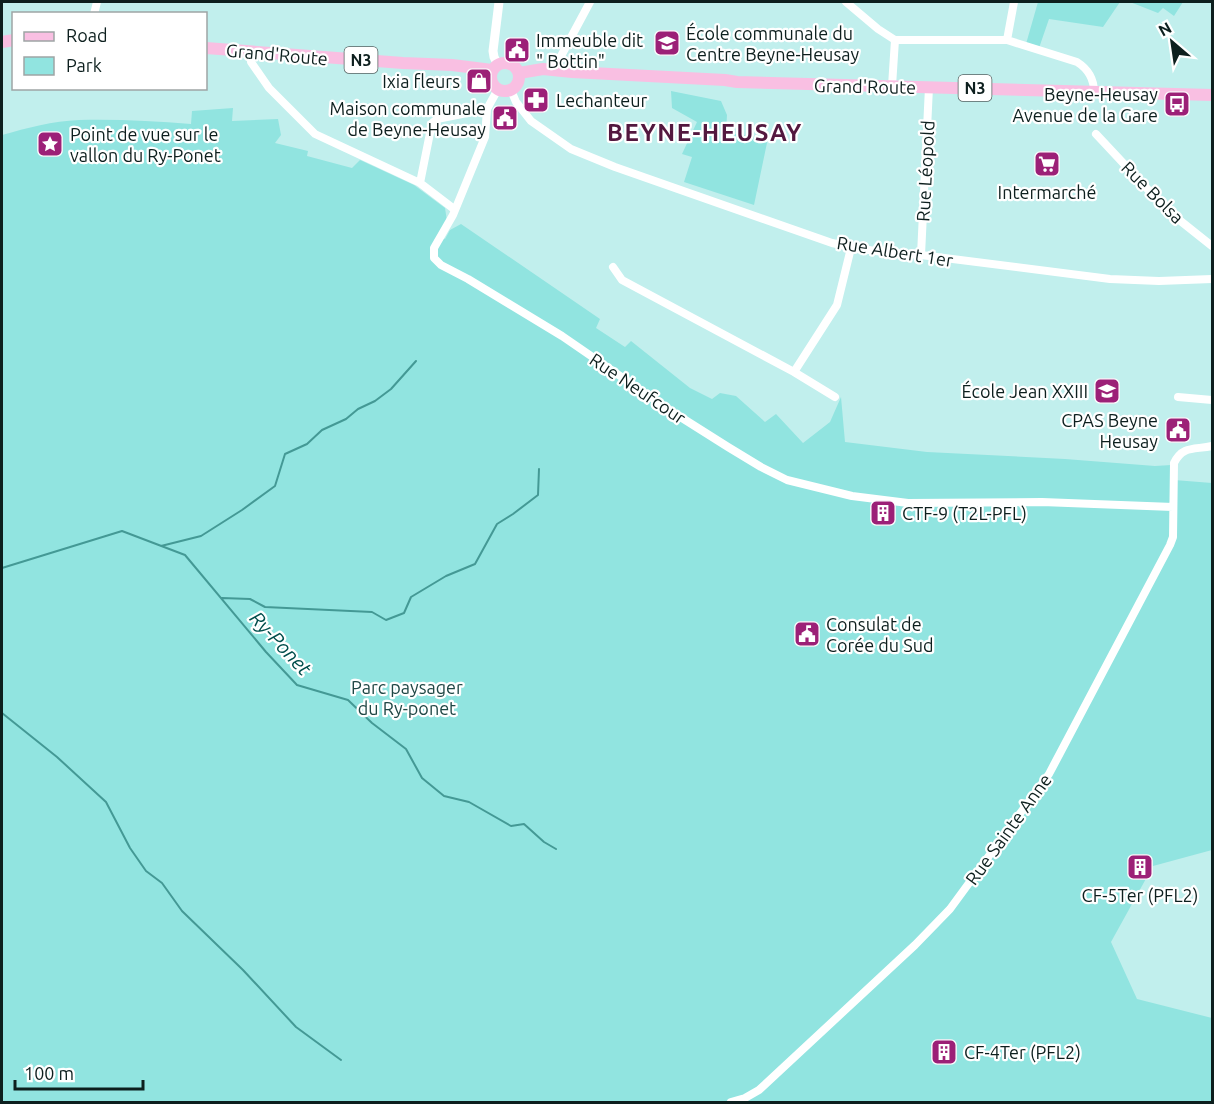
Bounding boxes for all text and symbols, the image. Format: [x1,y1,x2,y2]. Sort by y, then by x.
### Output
legend [12,12,207,90]
north arrow [1142,12,1202,72]
text: N [1155,18,1174,40]
place label: École communale du Centre Beyne-Heusay [686,22,859,64]
text: Road [66,25,108,45]
school or university icon: École communale du Centre Beyne-Heusay [652,28,682,58]
place label: Immeuble dit " Bottin" [536,30,643,71]
public building icon: Immeuble dit " Bottin" [502,35,532,65]
street label: Grand'Route [225,40,329,68]
road number: N3 [344,47,378,73]
text: Park [66,55,102,75]
shop icon: Ixia fleurs [464,66,494,96]
place label: Ixia fleurs [382,71,460,91]
street label: Grand'Route [814,75,916,97]
road number: N3 [958,75,992,101]
place label: Beyne-Heusay Avenue de la Gare [1013,84,1158,125]
pharmacy icon: Lechanteur [521,85,551,115]
bus stop icon: Beyne-Heusay Avenue de la Gare [1162,89,1192,119]
place label: Lechanteur [556,90,648,110]
place label: Maison communale de Beyne-Heusay [330,98,486,139]
public building icon: Maison communale de Beyne-Heusay [490,103,520,133]
district label: BEYNE-HEUSAY [607,119,803,146]
street label: Rue Léopold [912,120,938,222]
place label: Point de vue sur le vallon du Ry-Ponet [70,124,221,165]
place icon: Point de vue sur le vallon du Ry-Ponet [35,129,65,159]
supermarket icon: Intermarché [1032,149,1062,179]
street label: Rue Bolsa [1118,157,1188,227]
place label: Intermarché [998,182,1096,202]
street label: Rue Albert 1er [835,232,955,270]
street label: Rue Neufcour [586,349,690,428]
school or university icon: École Jean XXIII [1092,376,1122,406]
place label: École Jean XXIII [961,380,1088,401]
place label: CPAS Beyne Heusay [1061,410,1158,451]
public building icon: CPAS Beyne Heusay [1163,415,1193,445]
building icon: CTF-9 (T2L-PFL) [868,498,898,528]
place label: CTF-9 (T2L-PFL) [902,503,1027,524]
water label: Ry-Ponet [246,606,317,680]
place label: Consulat de Corée du Sud [826,614,934,655]
public building icon: Consulat de Corée du Sud [792,619,822,649]
park label: Parc paysager du Ry-ponet [351,677,463,718]
street label: Rue Sainte Anne [961,770,1055,888]
building icon: CF-5Ter (PFL2) [1125,852,1155,882]
place label: CF-5Ter (PFL2) [1082,885,1198,906]
building icon: CF-4Ter (PFL2) [929,1037,959,1067]
place label: CF-4Ter (PFL2) [964,1042,1081,1063]
scale bar [15,1053,142,1091]
text: 100 m [24,1063,74,1083]

